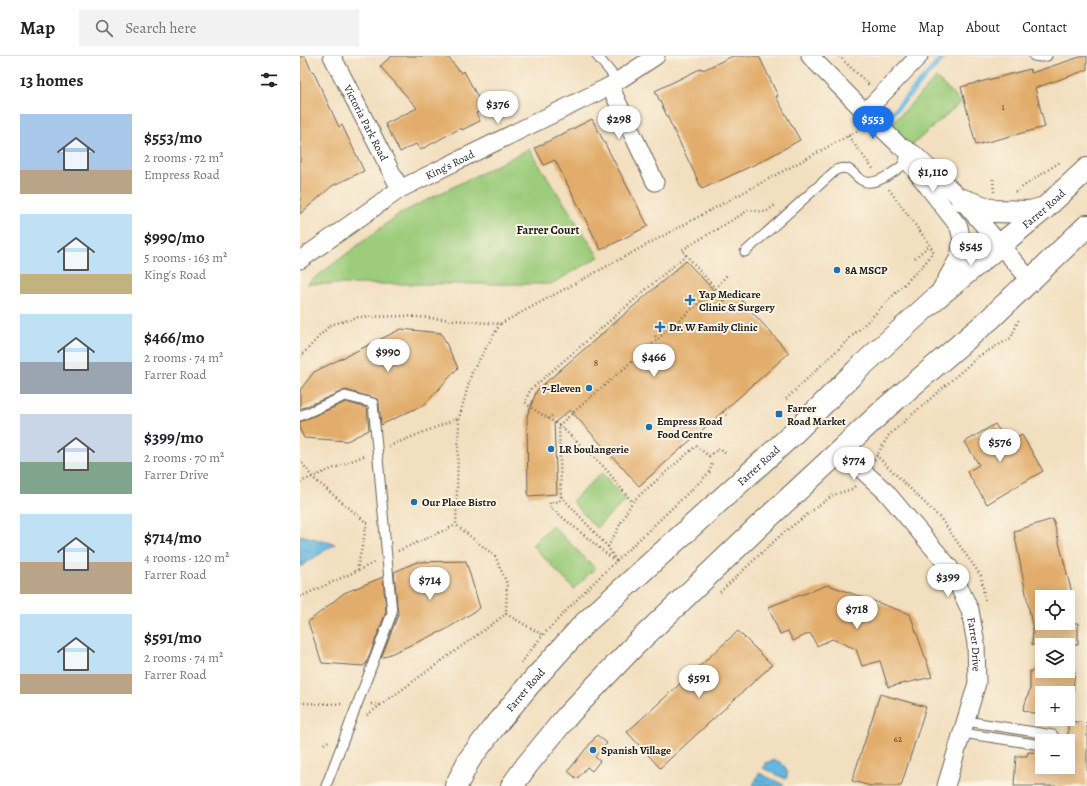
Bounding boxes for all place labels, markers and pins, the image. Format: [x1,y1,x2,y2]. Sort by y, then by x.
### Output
pin: $376 [474,91,522,125]
pin: $298 [595,106,643,140]
pin: $553 [849,106,897,140]
pin: $1,110 [900,159,966,193]
pin: $545 [947,233,995,267]
place label: 8A MSCP [845,263,888,278]
marker: 8A MSCP [832,265,842,275]
place label: Yap Medicare Clinic & Surgery [698,287,776,315]
marker: Yap Medicare Clinic & Surgery [684,294,696,306]
place label: Dr. W Family Clinic [669,320,758,335]
marker: Dr. W Family Clinic [654,321,666,333]
pin: $990 [364,339,412,373]
pin: $466 [630,344,678,378]
place label: 7-Eleven [542,381,581,396]
marker: 7-Eleven [584,383,594,393]
place label: Farrer Road Market [787,401,846,429]
marker: Farrer Road Market [774,409,784,419]
place label: Empress Road Food Centre [657,414,723,442]
marker: Empress Road Food Centre [644,422,654,432]
pin: $576 [976,429,1024,463]
place label: LR boulangerie [559,442,629,457]
marker: LR boulangerie [546,444,556,454]
pin: $774 [830,447,878,481]
place label: Our Place Bistro [422,495,497,510]
marker: Our Place Bistro [409,497,419,507]
pin: $399 [924,564,972,598]
pin: $714 [406,567,454,601]
pin: $718 [833,596,881,630]
pin: $591 [675,665,723,699]
place label: Spanish Village [601,743,671,758]
marker: Spanish Village [588,745,598,755]

